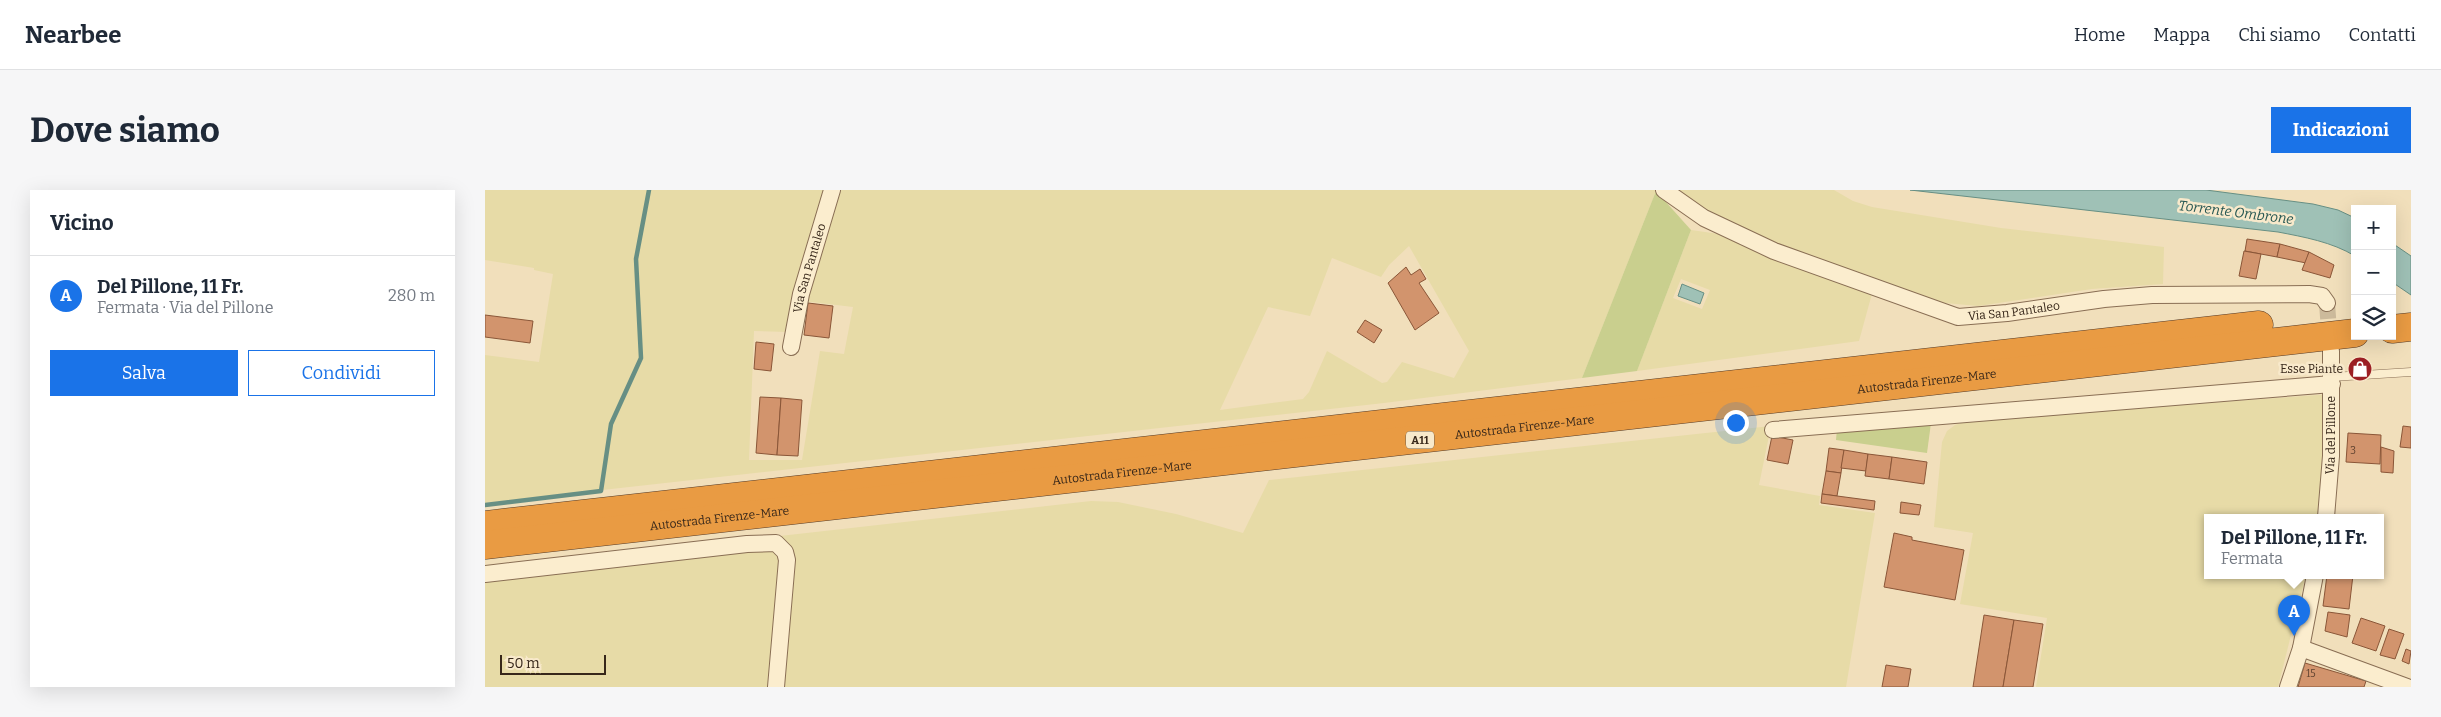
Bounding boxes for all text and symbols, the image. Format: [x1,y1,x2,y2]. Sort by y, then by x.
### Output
text: Nearbee [25,21,121,49]
text: Home [2074,24,2125,46]
text: Mappa [2153,24,2210,46]
text: Chi siamo [2238,24,2321,46]
text: Contatti [2349,24,2416,46]
button: Indicazioni [2271,107,2411,153]
text: Dove siamo [30,109,220,151]
water label: Torrente Ombrone [2177,197,2294,228]
map controls [2351,205,2396,340]
button: + [2351,205,2396,250]
text: Vicino [50,210,114,236]
street label: Via San Pantaleo [791,222,829,314]
button: − [2351,250,2396,295]
text: Del Pillone, 11 Fr. [97,275,243,298]
text: A [60,286,72,305]
text: 280 m [388,286,435,305]
button: layers [2351,295,2396,340]
text: Fermata · Via del Pillone [97,298,273,317]
street label: Via San Pantaleo [1967,298,2061,323]
button: Salva [50,350,238,396]
button: Condividi [248,350,435,396]
shop icon: Esse Piante [2347,356,2373,382]
place label: Esse Piante [2280,362,2343,376]
street label: Autostrada Firenze-Mare [1856,367,1997,396]
street label: Via del Pillone [2323,396,2338,475]
your location [1723,410,1749,436]
street label: Autostrada Firenze-Mare [1454,412,1595,442]
road number: A11 [1406,432,1434,448]
house number: 3 [2350,445,2356,457]
street label: Autostrada Firenze-Mare [1051,458,1192,488]
street label: Autostrada Firenze-Mare [649,504,790,533]
popup [2204,514,2384,579]
text: Del Pillone, 11 Fr. [2221,526,2367,549]
text: Fermata [2221,549,2283,568]
pin: A [2278,595,2310,636]
scale bar [500,652,606,675]
text: 50 m [507,655,540,672]
house number: 15 [2306,668,2316,680]

